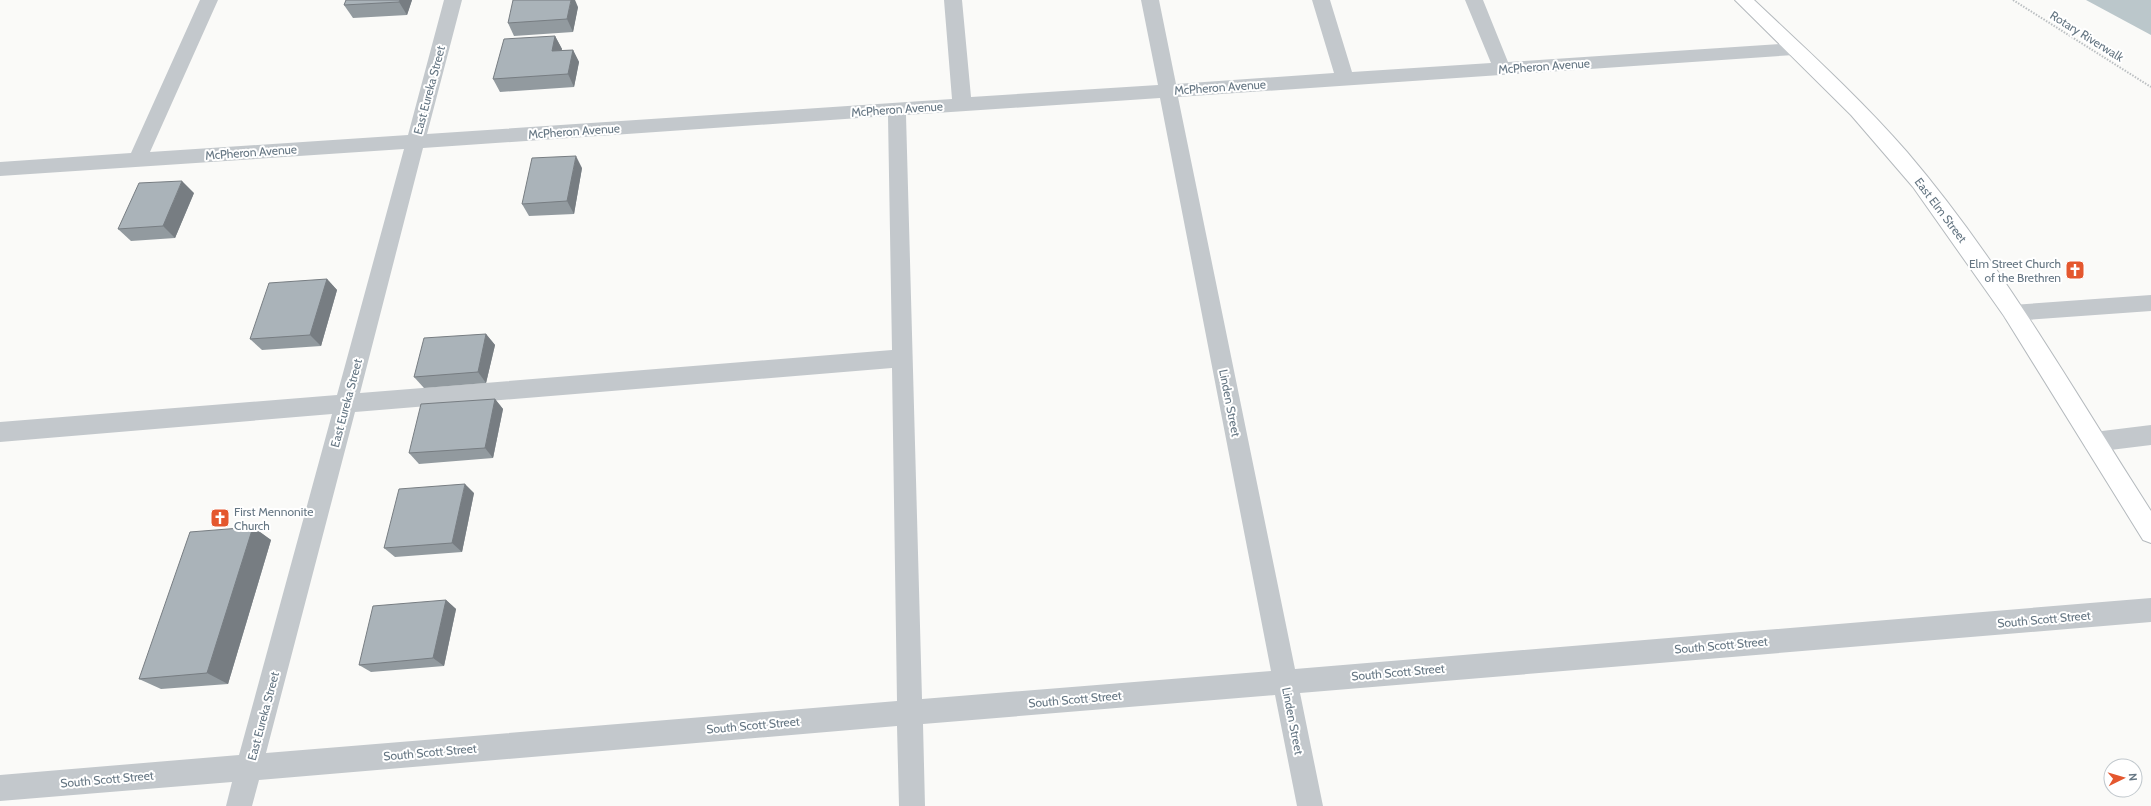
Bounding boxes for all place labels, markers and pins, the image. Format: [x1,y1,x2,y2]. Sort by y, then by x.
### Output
place label: Elm Street Church of the Brethren [1969,256,2061,285]
church icon: Elm Street Church of the Brethren [2064,259,2086,281]
place label: First Mennonite Church [234,504,313,533]
church icon: First Mennonite Church [209,507,231,529]

